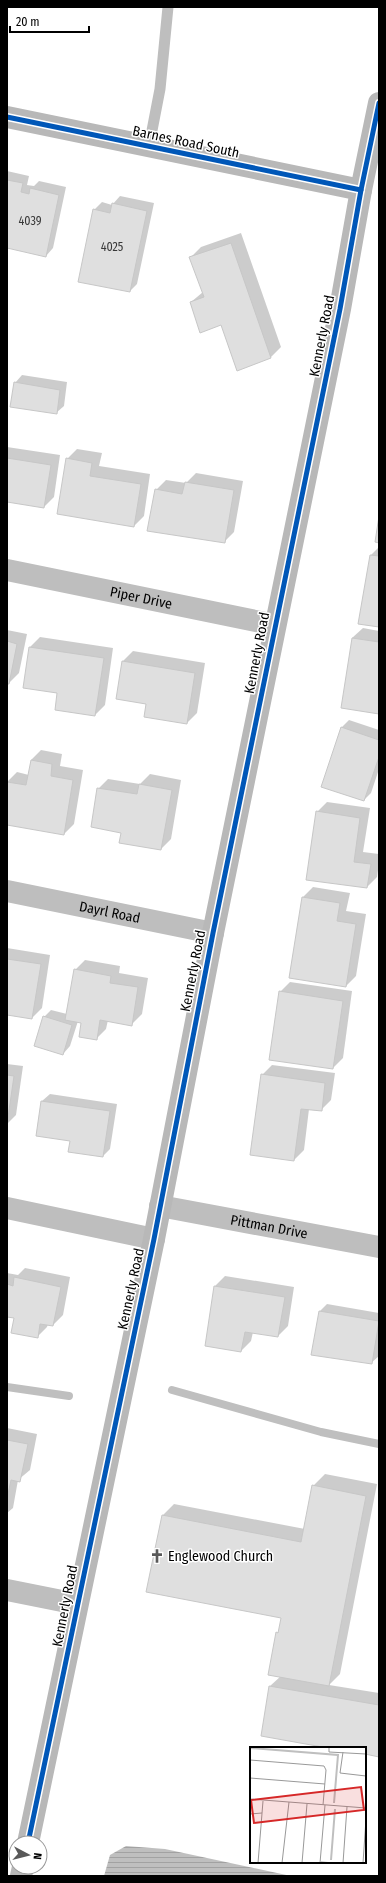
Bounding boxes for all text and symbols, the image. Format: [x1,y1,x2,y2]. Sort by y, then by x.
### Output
scale bar [10,8,89,34]
text: 20 m [16,15,40,29]
street label: Barnes Road South [131,122,241,162]
house number: 4039 [18,214,42,228]
house number: 4025 [101,240,124,254]
street label: Kennerly Road [306,294,338,378]
street label: Piper Drive [109,583,174,612]
street label: Kennerly Road [241,611,273,695]
street label: Dayrl Road [78,897,142,926]
street label: Kennerly Road [177,929,209,1013]
street label: Pittman Drive [229,1211,309,1242]
street label: Kennerly Road [114,1247,148,1331]
church icon: Englewood Church [149,1548,165,1564]
place label: Englewood Church [168,1548,273,1565]
street label: Kennerly Road [49,1564,81,1648]
inset map [250,1747,366,1863]
north arrow [8,1835,48,1875]
text: N [31,1852,44,1860]

